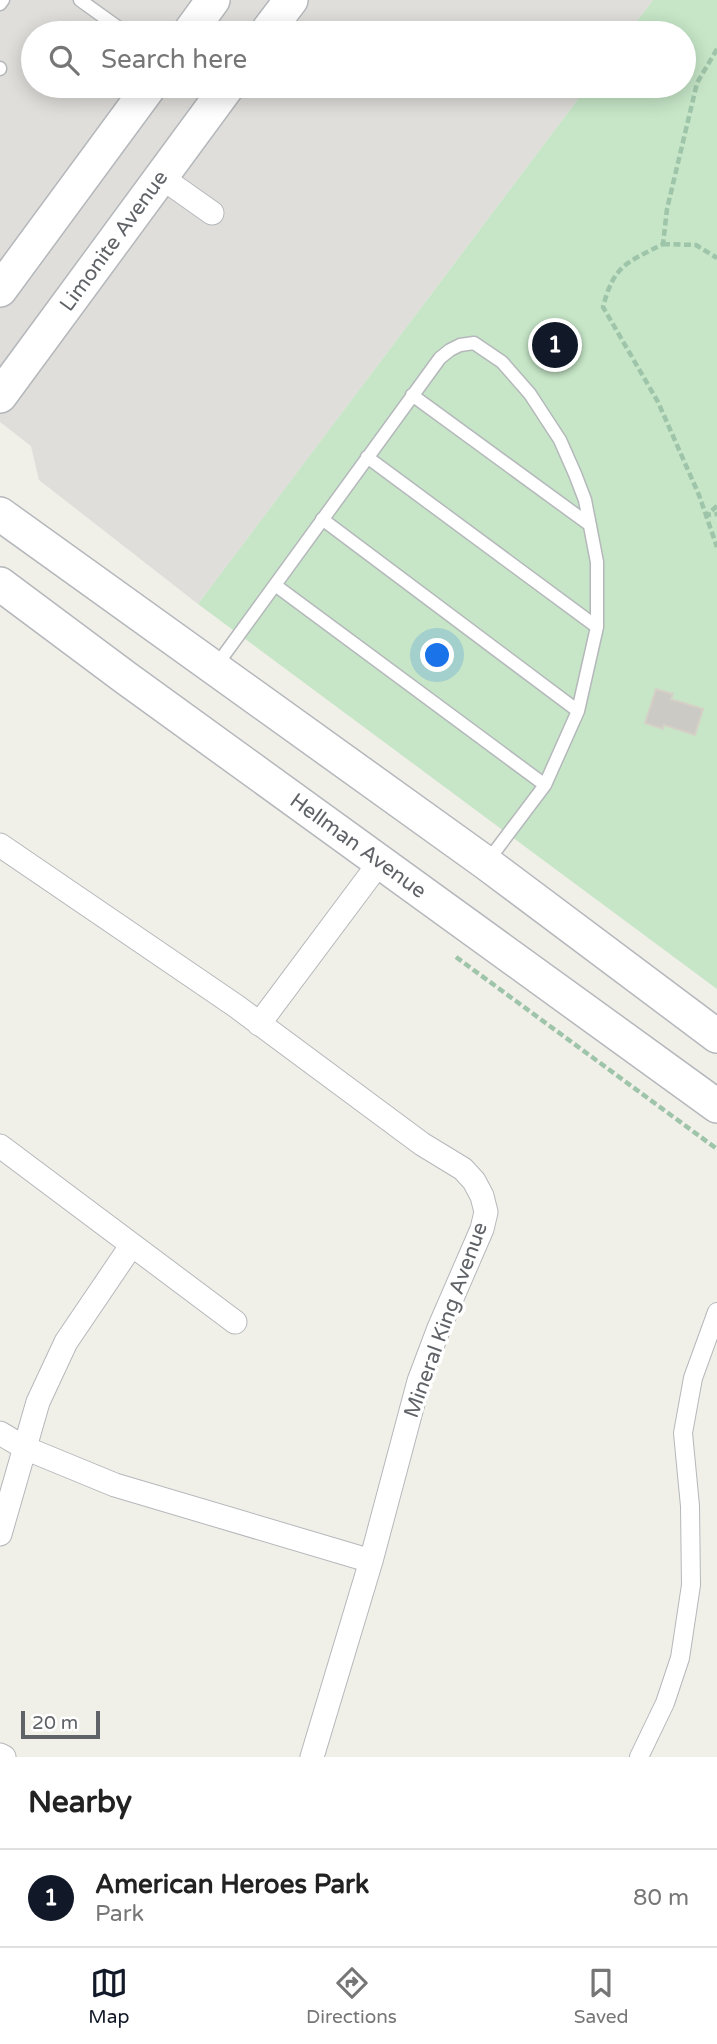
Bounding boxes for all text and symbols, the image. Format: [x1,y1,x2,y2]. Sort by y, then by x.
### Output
search box [21,21,696,98]
icon: search [45,41,83,79]
text: Search here [101,44,247,75]
street label: Limonite Avenue [55,166,173,316]
pin: 1 [532,319,578,371]
your location [420,638,454,672]
street label: Hellman Avenue [285,788,431,904]
street label: Mineral King Avenue [399,1219,493,1421]
scale bar [21,1708,100,1740]
text: 20 m [32,1712,78,1734]
text: Nearby [28,1784,132,1821]
text: American Heroes Park [95,1869,369,1900]
text: 1 [44,1884,58,1912]
text: 80 m [633,1884,689,1912]
text: Park [95,1900,144,1928]
tab: Map [88,1964,129,2028]
tab: Directions [306,1964,397,2028]
tab: Saved [574,1964,629,2028]

